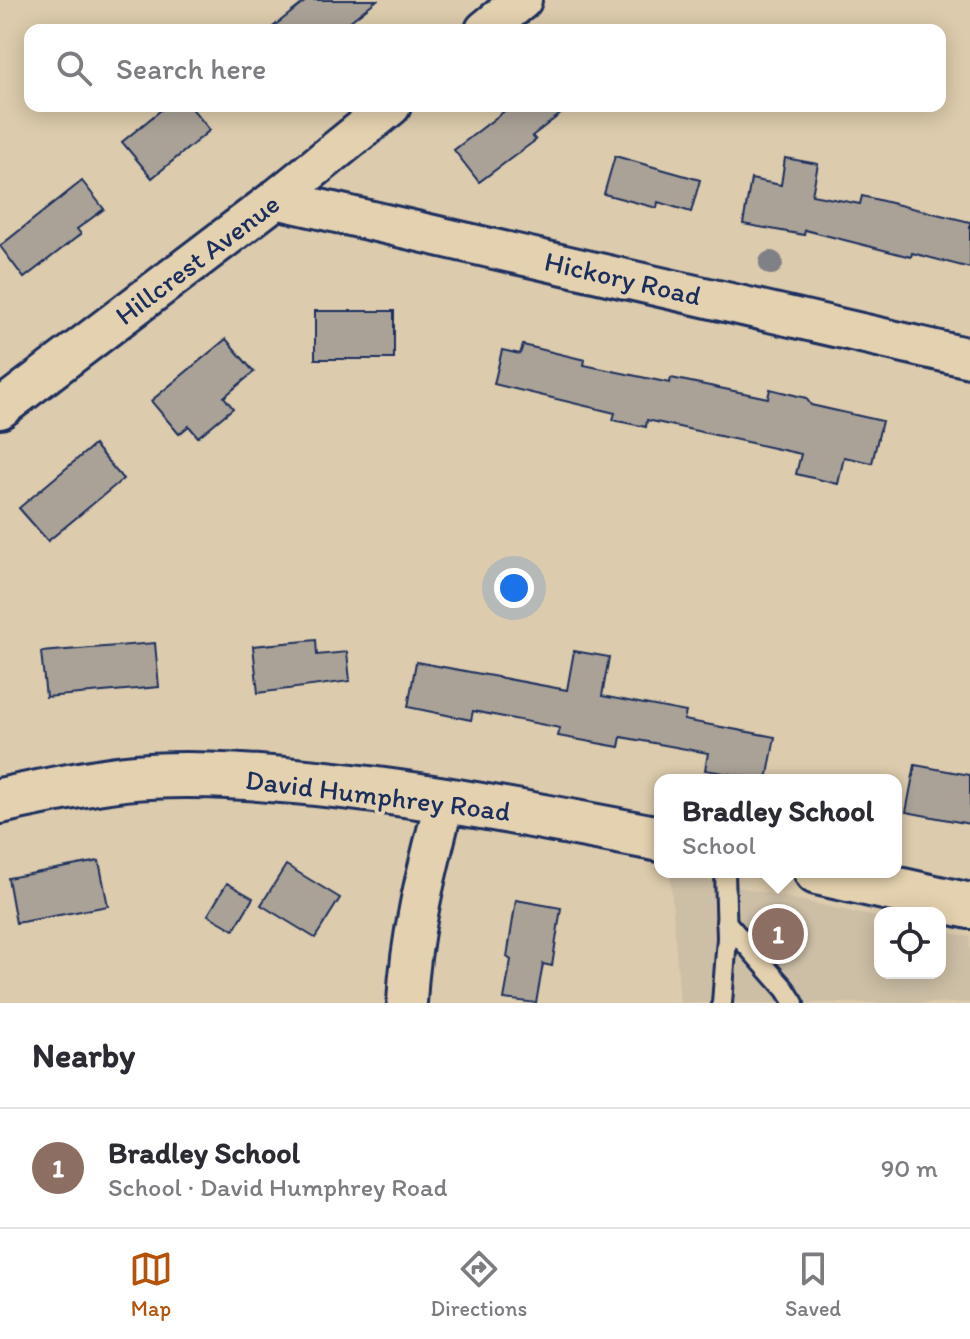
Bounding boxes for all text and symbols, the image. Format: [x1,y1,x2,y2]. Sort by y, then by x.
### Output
search box [24,24,946,112]
icon: search [52,46,96,90]
text: Search here [116,50,266,87]
street label: Hillcrest Avenue [108,186,286,332]
street label: Hickory Road [542,244,705,313]
your location [494,568,534,608]
street label: David Humphrey Road [244,762,512,828]
popup [654,774,902,878]
text: Bradley School [682,792,874,829]
text: School [682,829,756,861]
pin: 1 [752,904,804,964]
map controls [874,907,946,979]
button: locate [874,907,946,979]
text: Nearby [32,1035,135,1076]
text: Bradley School [108,1134,300,1171]
text: 1 [52,1152,64,1184]
text: 90 m [881,1152,938,1184]
text: School · David Humphrey Road [108,1171,447,1203]
tab: Map [129,1247,173,1322]
tab: Directions [431,1247,527,1322]
tab: Saved [785,1247,841,1322]

